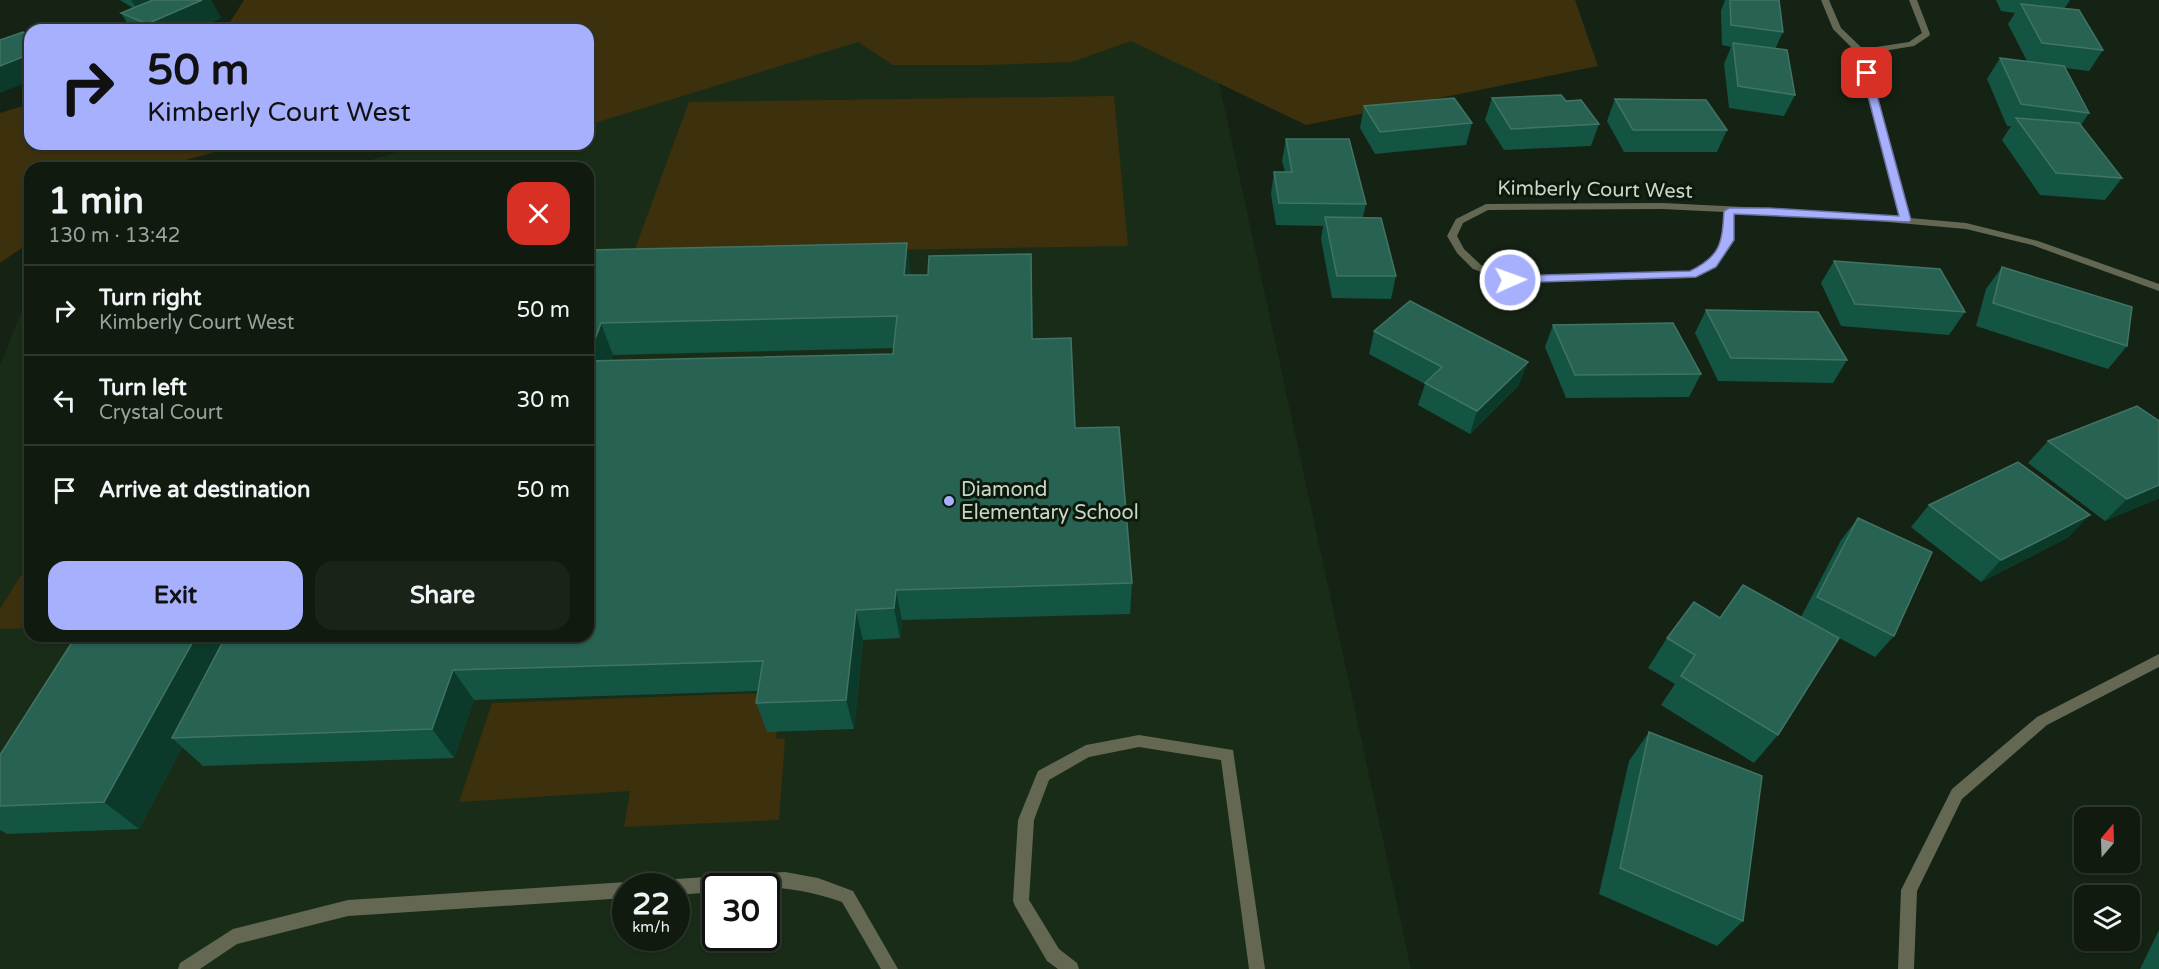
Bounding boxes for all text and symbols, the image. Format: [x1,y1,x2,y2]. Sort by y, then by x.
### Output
text: 50 m [147,45,249,96]
pin [1841,47,1892,98]
icon: right [48,48,126,126]
icon: arrive [1850,56,1883,89]
text: Kimberly Court West [147,96,411,129]
street label: Kimberly Court West [1497,176,1693,204]
text: 1 min [48,180,144,223]
button: close [507,182,570,245]
text: 130 m · 13:42 [48,224,180,248]
position arrow [1478,248,1542,312]
text: Turn right [99,285,201,311]
icon: right [48,294,81,327]
text: 50 m [516,297,570,323]
text: Kimberly Court West [99,311,294,335]
text: Turn left [99,375,187,401]
icon: left [48,384,81,417]
text: 30 m [516,387,570,413]
text: Crystal Court [99,401,223,425]
icon: arrive [48,474,81,507]
text: Arrive at destination [99,477,310,503]
text: 50 m [516,477,570,503]
place label: Diamond Elementary School [961,478,1139,525]
marker: Diamond Elementary School [942,494,956,508]
button: Exit [48,561,303,630]
button: Share [315,561,570,630]
north arrow [2074,807,2140,873]
map controls [2074,807,2140,951]
speed limit sign: 30 [702,873,780,951]
button: layers [2074,885,2140,951]
text: 22 [632,886,670,923]
text: km/h [632,918,670,936]

